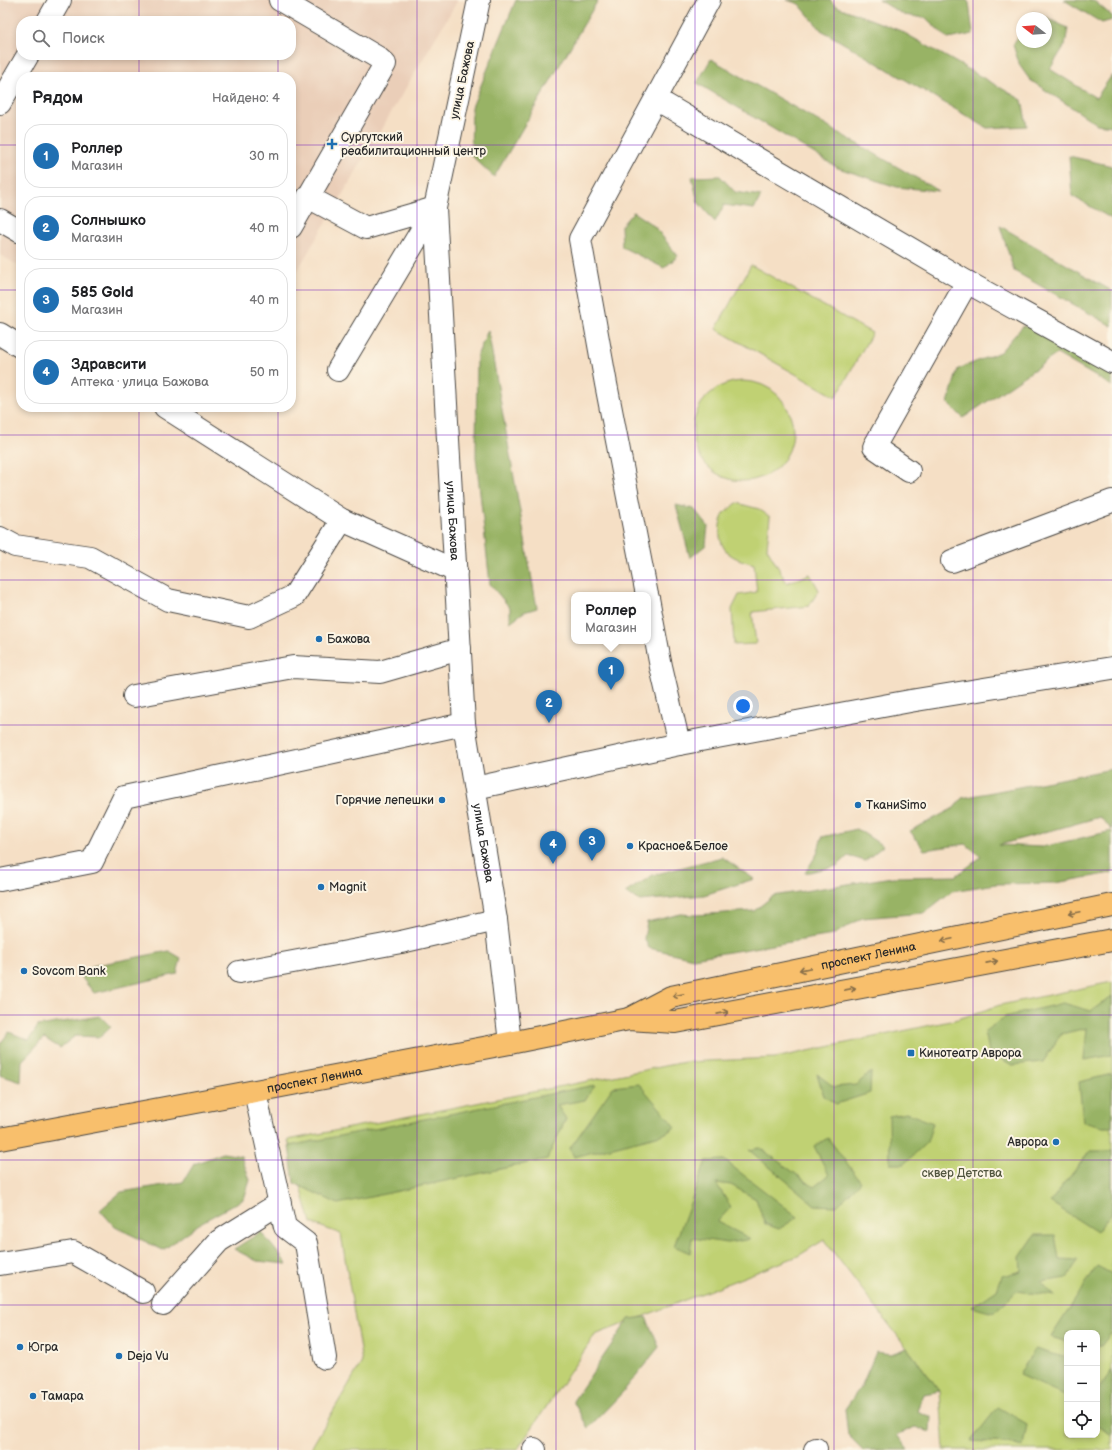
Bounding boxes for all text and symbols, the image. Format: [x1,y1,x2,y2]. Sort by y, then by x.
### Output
north arrow [1016,12,1052,48]
search box [16,16,296,60]
icon: search [30,27,52,49]
text: Поиск [62,29,105,48]
street label: улица Бажова [447,40,478,121]
text: Рядом [32,88,83,108]
text: Найдено: 4 [212,90,280,106]
place label: Сургутский реабилитационный центр [341,130,486,159]
marker: Сургутский реабилитационный центр [326,138,338,150]
text: Роллер [71,139,123,158]
text: 1 [43,148,49,164]
text: 30 m [249,148,279,164]
text: Магазин [71,158,123,174]
text: Солнышко [71,211,146,230]
text: 2 [42,220,50,236]
text: 40 m [249,220,279,236]
text: Магазин [71,230,123,246]
text: 585 Gold [71,283,133,302]
text: 3 [42,292,50,308]
text: 40 m [249,292,279,308]
text: Магазин [71,302,123,318]
text: Здравсити [71,355,147,374]
text: 4 [42,364,50,380]
text: 50 m [250,364,279,380]
text: Аптека · улица Бажова [71,374,209,390]
street label: улица Бажова [442,481,462,561]
popup [571,592,651,644]
text: Роллер [585,601,637,620]
text: Магазин [585,620,637,636]
place label: Бажова [327,632,370,647]
marker: Бажова [314,634,324,644]
pin: 1 [598,657,624,690]
pin: 2 [536,690,562,723]
your location [733,696,753,716]
place label: Горячие лепешки [335,793,434,808]
marker: Горячие лепешки [437,795,447,805]
place label: ТканиSimo [866,798,927,813]
marker: ТканиSimo [853,800,863,810]
street label: улица Бажова [469,803,497,884]
pin: 3 [579,828,605,861]
pin: 4 [540,831,566,864]
place label: Красное&Белое [638,839,728,854]
marker: Красное&Белое [625,841,635,851]
place label: Magnit [329,880,367,895]
marker: Magnit [316,882,326,892]
one-way arrow [1068,910,1081,918]
one-way arrow [940,936,953,944]
street label: проспект Ленина [820,939,917,974]
one-way arrow [985,958,998,966]
place label: Sovcom Bank [32,964,106,979]
one-way arrow [799,965,812,973]
marker: Sovcom Bank [19,966,29,976]
one-way arrow [844,985,857,993]
one-way arrow [672,992,685,1000]
one-way arrow [716,1009,729,1017]
place label: Кинотеатр Аврора [919,1046,1022,1061]
marker: Кинотеатр Аврора [906,1048,916,1058]
street label: проспект Ленина [266,1064,363,1097]
place label: Аврора [1007,1135,1048,1150]
marker: Аврора [1051,1137,1061,1147]
park label: сквер Детства [922,1166,1002,1181]
map controls [1064,1330,1100,1438]
button: + [1064,1330,1100,1366]
place label: Югра [28,1340,58,1355]
marker: Югра [15,1342,25,1352]
place label: Deja Vu [127,1349,169,1364]
marker: Deja Vu [114,1351,124,1361]
button: − [1064,1366,1100,1402]
place label: Тамара [41,1389,84,1404]
marker: Тамара [28,1391,38,1401]
button: locate [1064,1402,1100,1438]

